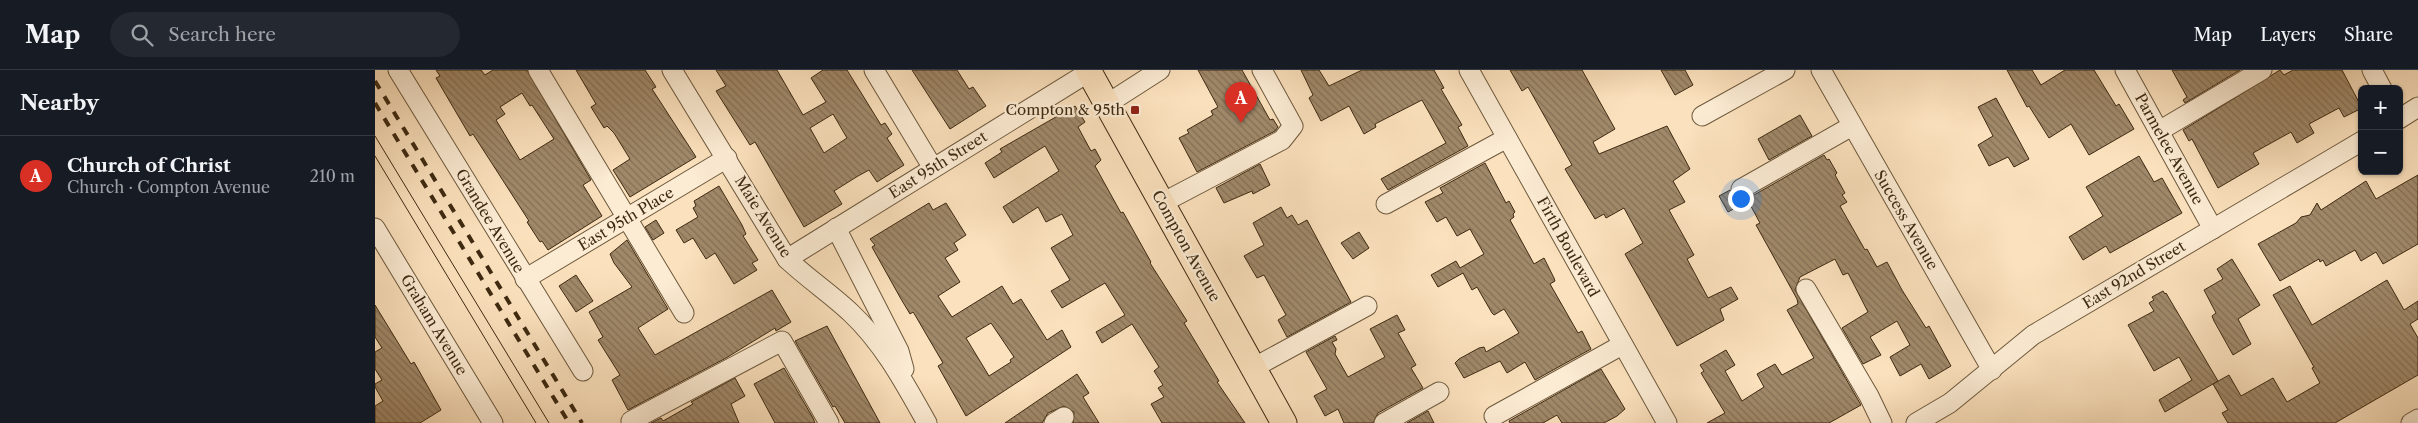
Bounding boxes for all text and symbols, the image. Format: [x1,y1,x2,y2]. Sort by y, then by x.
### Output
search box [110,12,460,57]
text: Map [25,20,80,49]
icon: search [128,21,156,49]
text: Search here [168,23,276,46]
text: Map [2194,24,2232,46]
text: Layers [2260,24,2316,46]
text: Share [2344,24,2393,46]
pin: A [1225,82,1257,123]
map controls [2358,85,2403,175]
button: + [2358,85,2403,130]
text: Nearby [20,90,99,115]
street label: Parmelee Avenue [2131,90,2208,208]
place label: Compton & 95th [1005,100,1126,119]
marker: Compton & 95th [1129,104,1141,116]
street label: East 95th Street [885,126,991,202]
button: − [2358,130,2403,175]
text: Church of Christ [67,154,231,177]
street label: Grandee Avenue [452,165,529,276]
text: A [30,166,42,186]
text: 210 m [310,166,355,186]
street label: Success Avenue [1870,166,1943,273]
street label: Maie Avenue [731,172,796,261]
text: Church · Compton Avenue [67,177,270,197]
street label: East 95th Place [574,183,677,255]
your location [1728,186,1754,212]
street label: Compton Avenue [1148,187,1225,305]
street label: Firth Boulevard [1533,193,1604,300]
street label: East 92nd Street [2079,236,2189,313]
street label: Graham Avenue [397,271,472,379]

